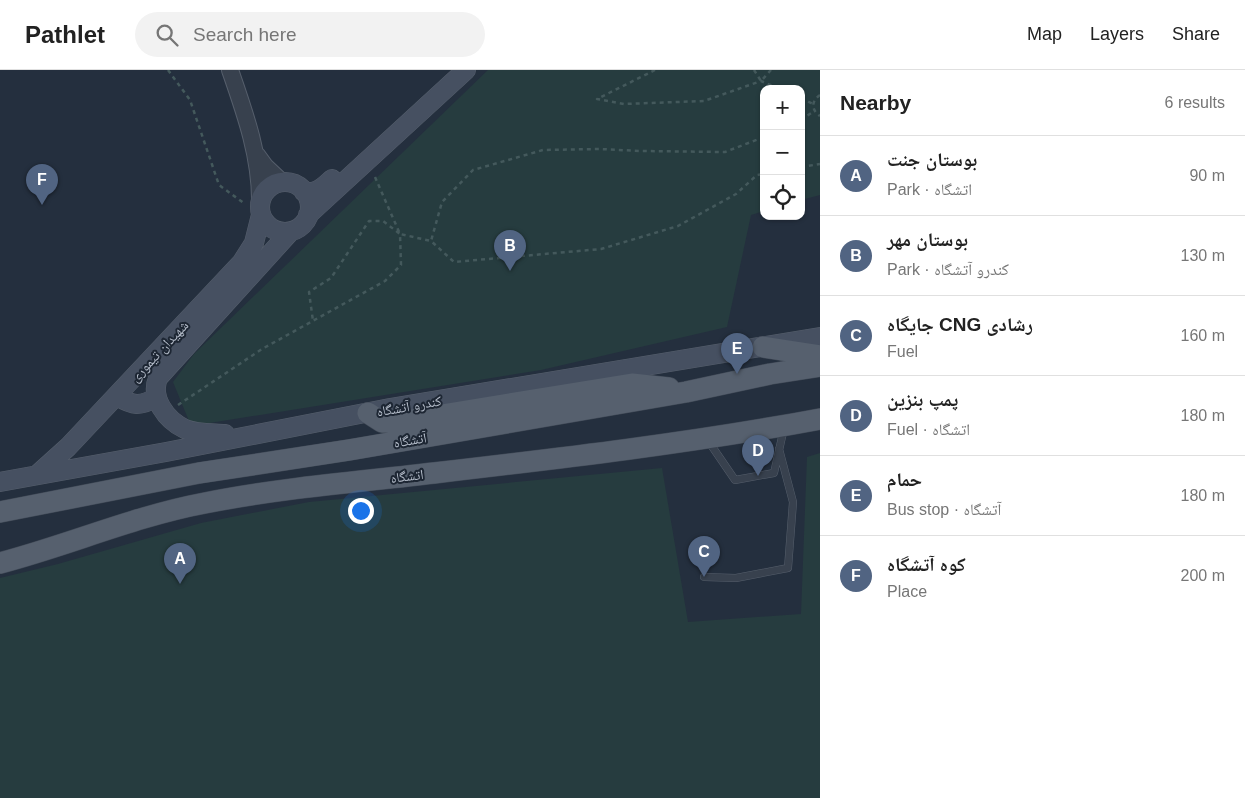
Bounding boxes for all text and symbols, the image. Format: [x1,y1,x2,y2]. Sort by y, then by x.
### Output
search box [135,12,485,57]
text: Pathlet [25,21,105,48]
icon: search [153,21,181,49]
text: Search here [193,24,297,45]
text: Map [1027,24,1062,44]
text: Layers [1090,24,1144,44]
text: Share [1172,24,1220,44]
map controls [760,85,805,220]
button: + [760,85,805,130]
text: Nearby [840,91,911,114]
text: 6 results [1165,94,1225,111]
button: − [760,130,805,175]
text: بوستان جنت [887,149,977,170]
pin: F [26,164,58,205]
text: A [850,167,862,184]
text: 90 m [1189,167,1225,184]
button: locate [760,175,805,220]
text: Park · اتشگاه [887,181,972,198]
text: بوستان مهر [887,229,968,250]
pin: B [494,230,526,271]
text: B [850,247,862,264]
text: 130 m [1181,247,1225,264]
text: Park · کندرو آتشگاه [887,261,1009,278]
text: جایگاه CNG رشادی [887,314,1033,335]
street label: شهیدان تیموری [127,317,192,386]
text: C [850,327,862,344]
text: 160 m [1181,327,1225,344]
pin: E [721,333,753,374]
text: Fuel [887,343,918,360]
text: پمپ بنزین [887,389,958,410]
street label: کندرو آتشگاه [375,392,443,421]
text: D [850,407,862,424]
text: 180 m [1181,407,1225,424]
text: Fuel · اتشگاه [887,421,970,438]
street label: آتشگاه [392,429,428,451]
pin: D [742,435,774,476]
street label: اتشگاه [390,466,424,486]
text: حمام [887,469,922,490]
text: E [851,487,861,504]
text: 180 m [1181,487,1225,504]
your location [348,498,374,524]
text: Bus stop · آتشگاه [887,501,1001,518]
pin: C [688,536,720,577]
pin: A [164,543,196,584]
text: کوه آتشگاه [887,554,966,575]
text: F [851,567,861,584]
text: 200 m [1181,567,1225,584]
text: Place [887,583,927,600]

